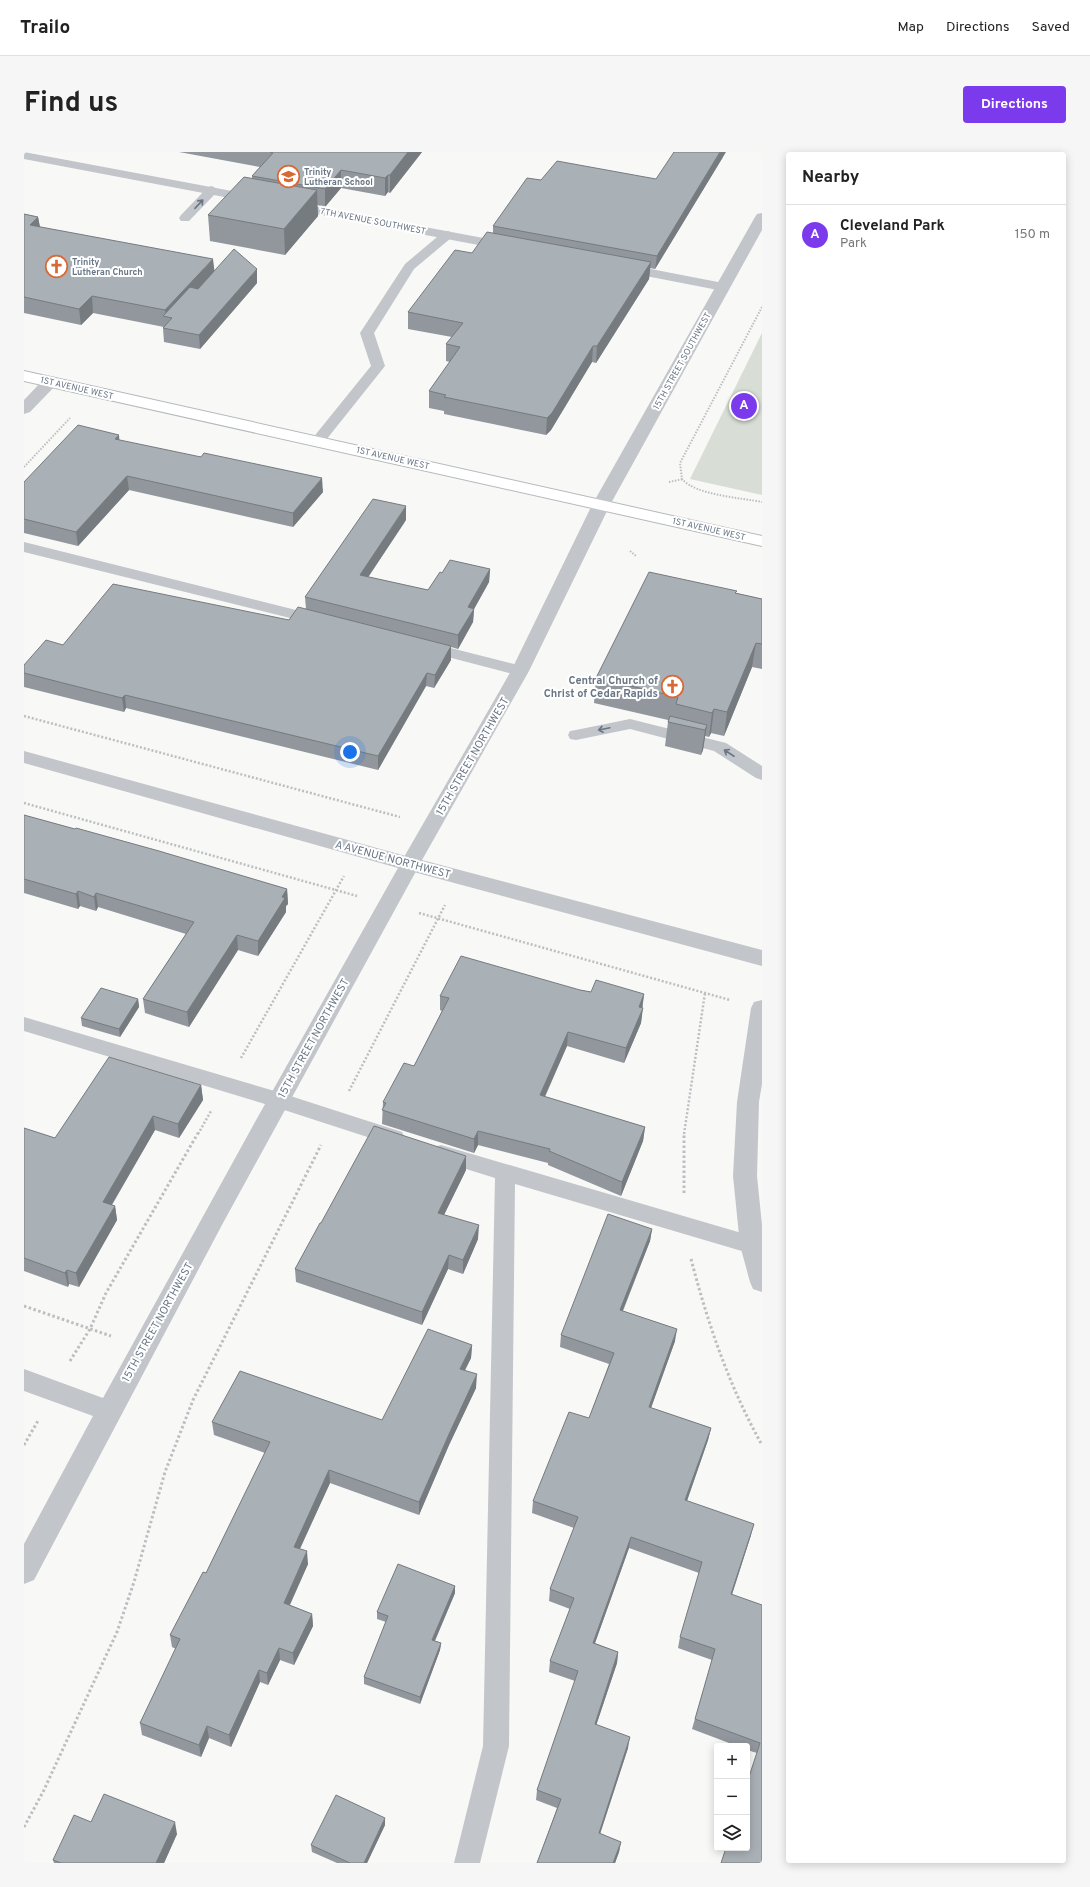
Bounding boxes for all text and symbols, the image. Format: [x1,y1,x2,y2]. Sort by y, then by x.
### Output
text: Trailo [20,16,70,40]
text: Map [898,19,924,36]
text: Directions [946,19,1010,36]
text: Saved [1032,19,1070,36]
text: Find us [24,86,118,122]
button: Directions [963,86,1066,123]
school or university icon: Trinity Lutheran School [276,164,302,190]
place label: Trinity Lutheran School [304,167,373,188]
text: Nearby [802,167,859,189]
one-way arrow [194,199,203,209]
street label: 7TH AVENUE SOUTHWEST [319,206,427,237]
text: Cleveland Park [840,217,945,236]
text: A [810,227,820,243]
text: 150 m [1015,227,1050,243]
text: Park [840,236,867,252]
church icon: Trinity Lutheran Church [43,254,69,280]
place label: Trinity Lutheran Church [72,257,143,278]
street label: 15TH STREET SOUTHWEST [651,311,714,412]
street label: 1ST AVENUE WEST [39,375,115,402]
pin: A [731,391,757,421]
street label: 1ST AVENUE WEST [355,445,431,472]
street label: 1ST AVENUE WEST [671,516,747,543]
church icon: Central Church of Christ of Cedar Rapids [660,673,686,699]
place label: Central Church of Christ of Cedar Rapids [544,674,658,701]
street label: 15TH STREET NORTHWEST [433,695,513,818]
one-way arrow [598,726,611,734]
your location [340,742,360,762]
one-way arrow [723,748,735,756]
street label: A AVENUE NORTHWEST [334,838,452,882]
street label: 15TH STREET NORTHWEST [275,976,353,1101]
street label: 15TH STREET NORTHWEST [119,1260,197,1385]
map controls [714,1743,750,1851]
button: + [714,1743,750,1779]
button: − [714,1779,750,1815]
button: layers [714,1815,750,1851]

